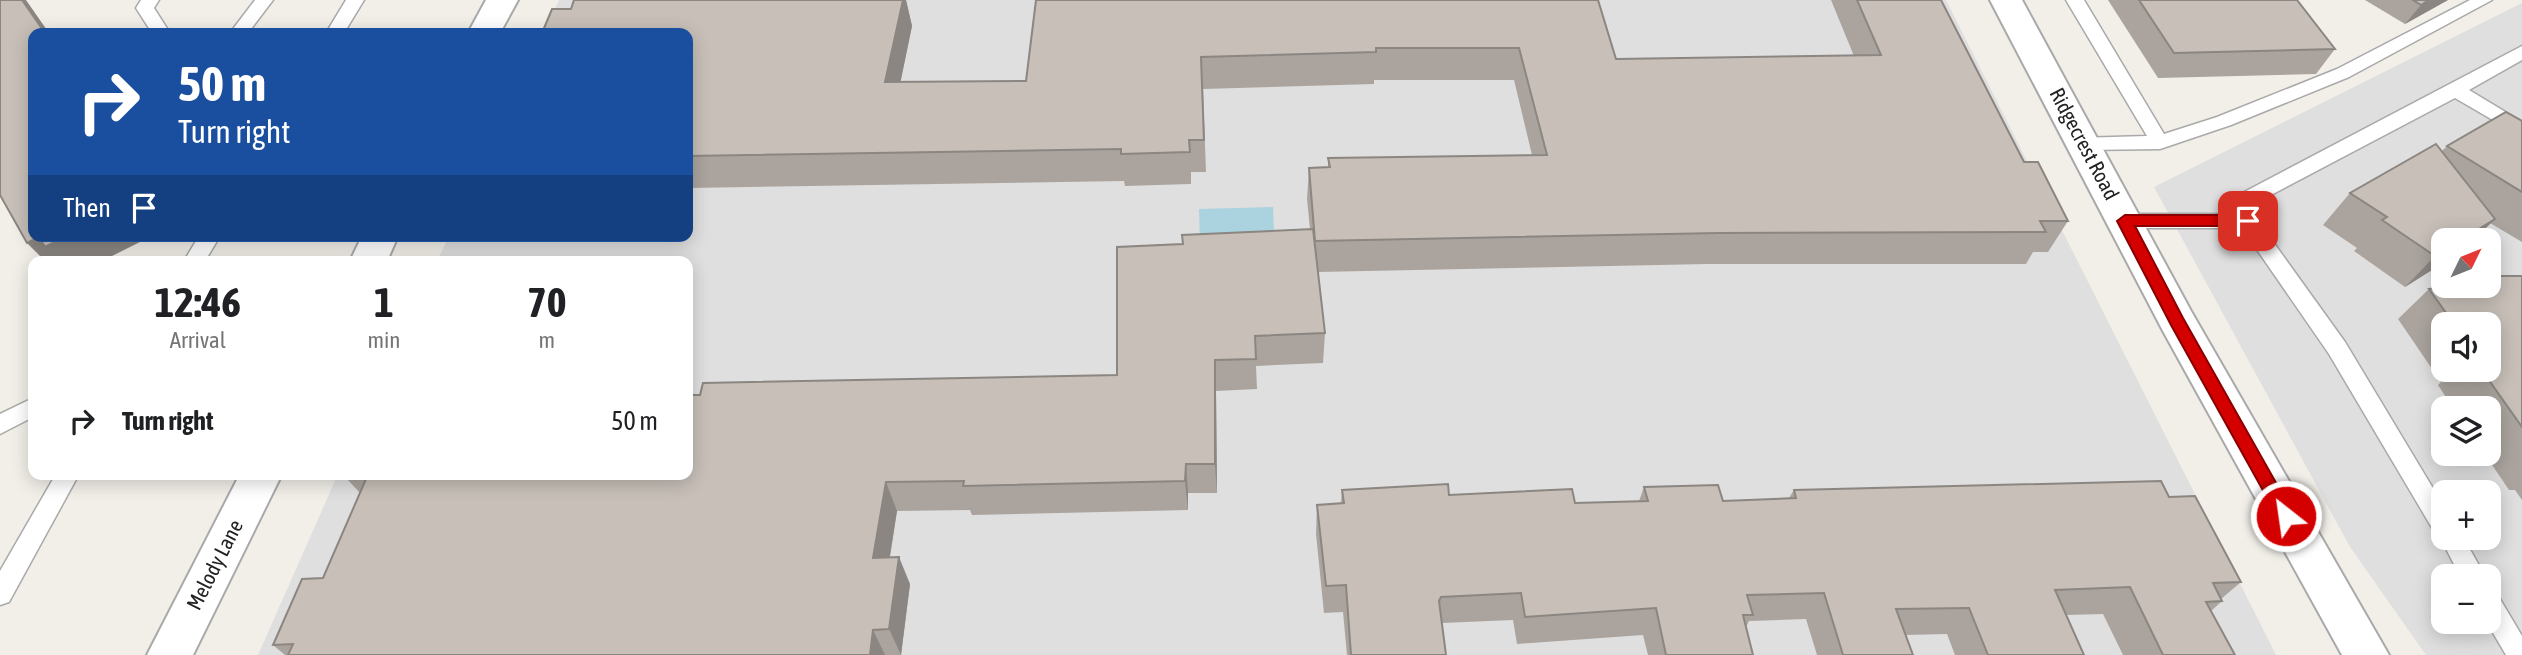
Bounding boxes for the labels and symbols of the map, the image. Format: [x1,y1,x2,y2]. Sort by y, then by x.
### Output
street label: Ridgecrest Road [2045,83,2124,204]
pin [2218,191,2278,251]
north arrow [2431,228,2501,298]
position arrow [2249,479,2323,553]
street label: Melody Lane [181,515,247,614]

